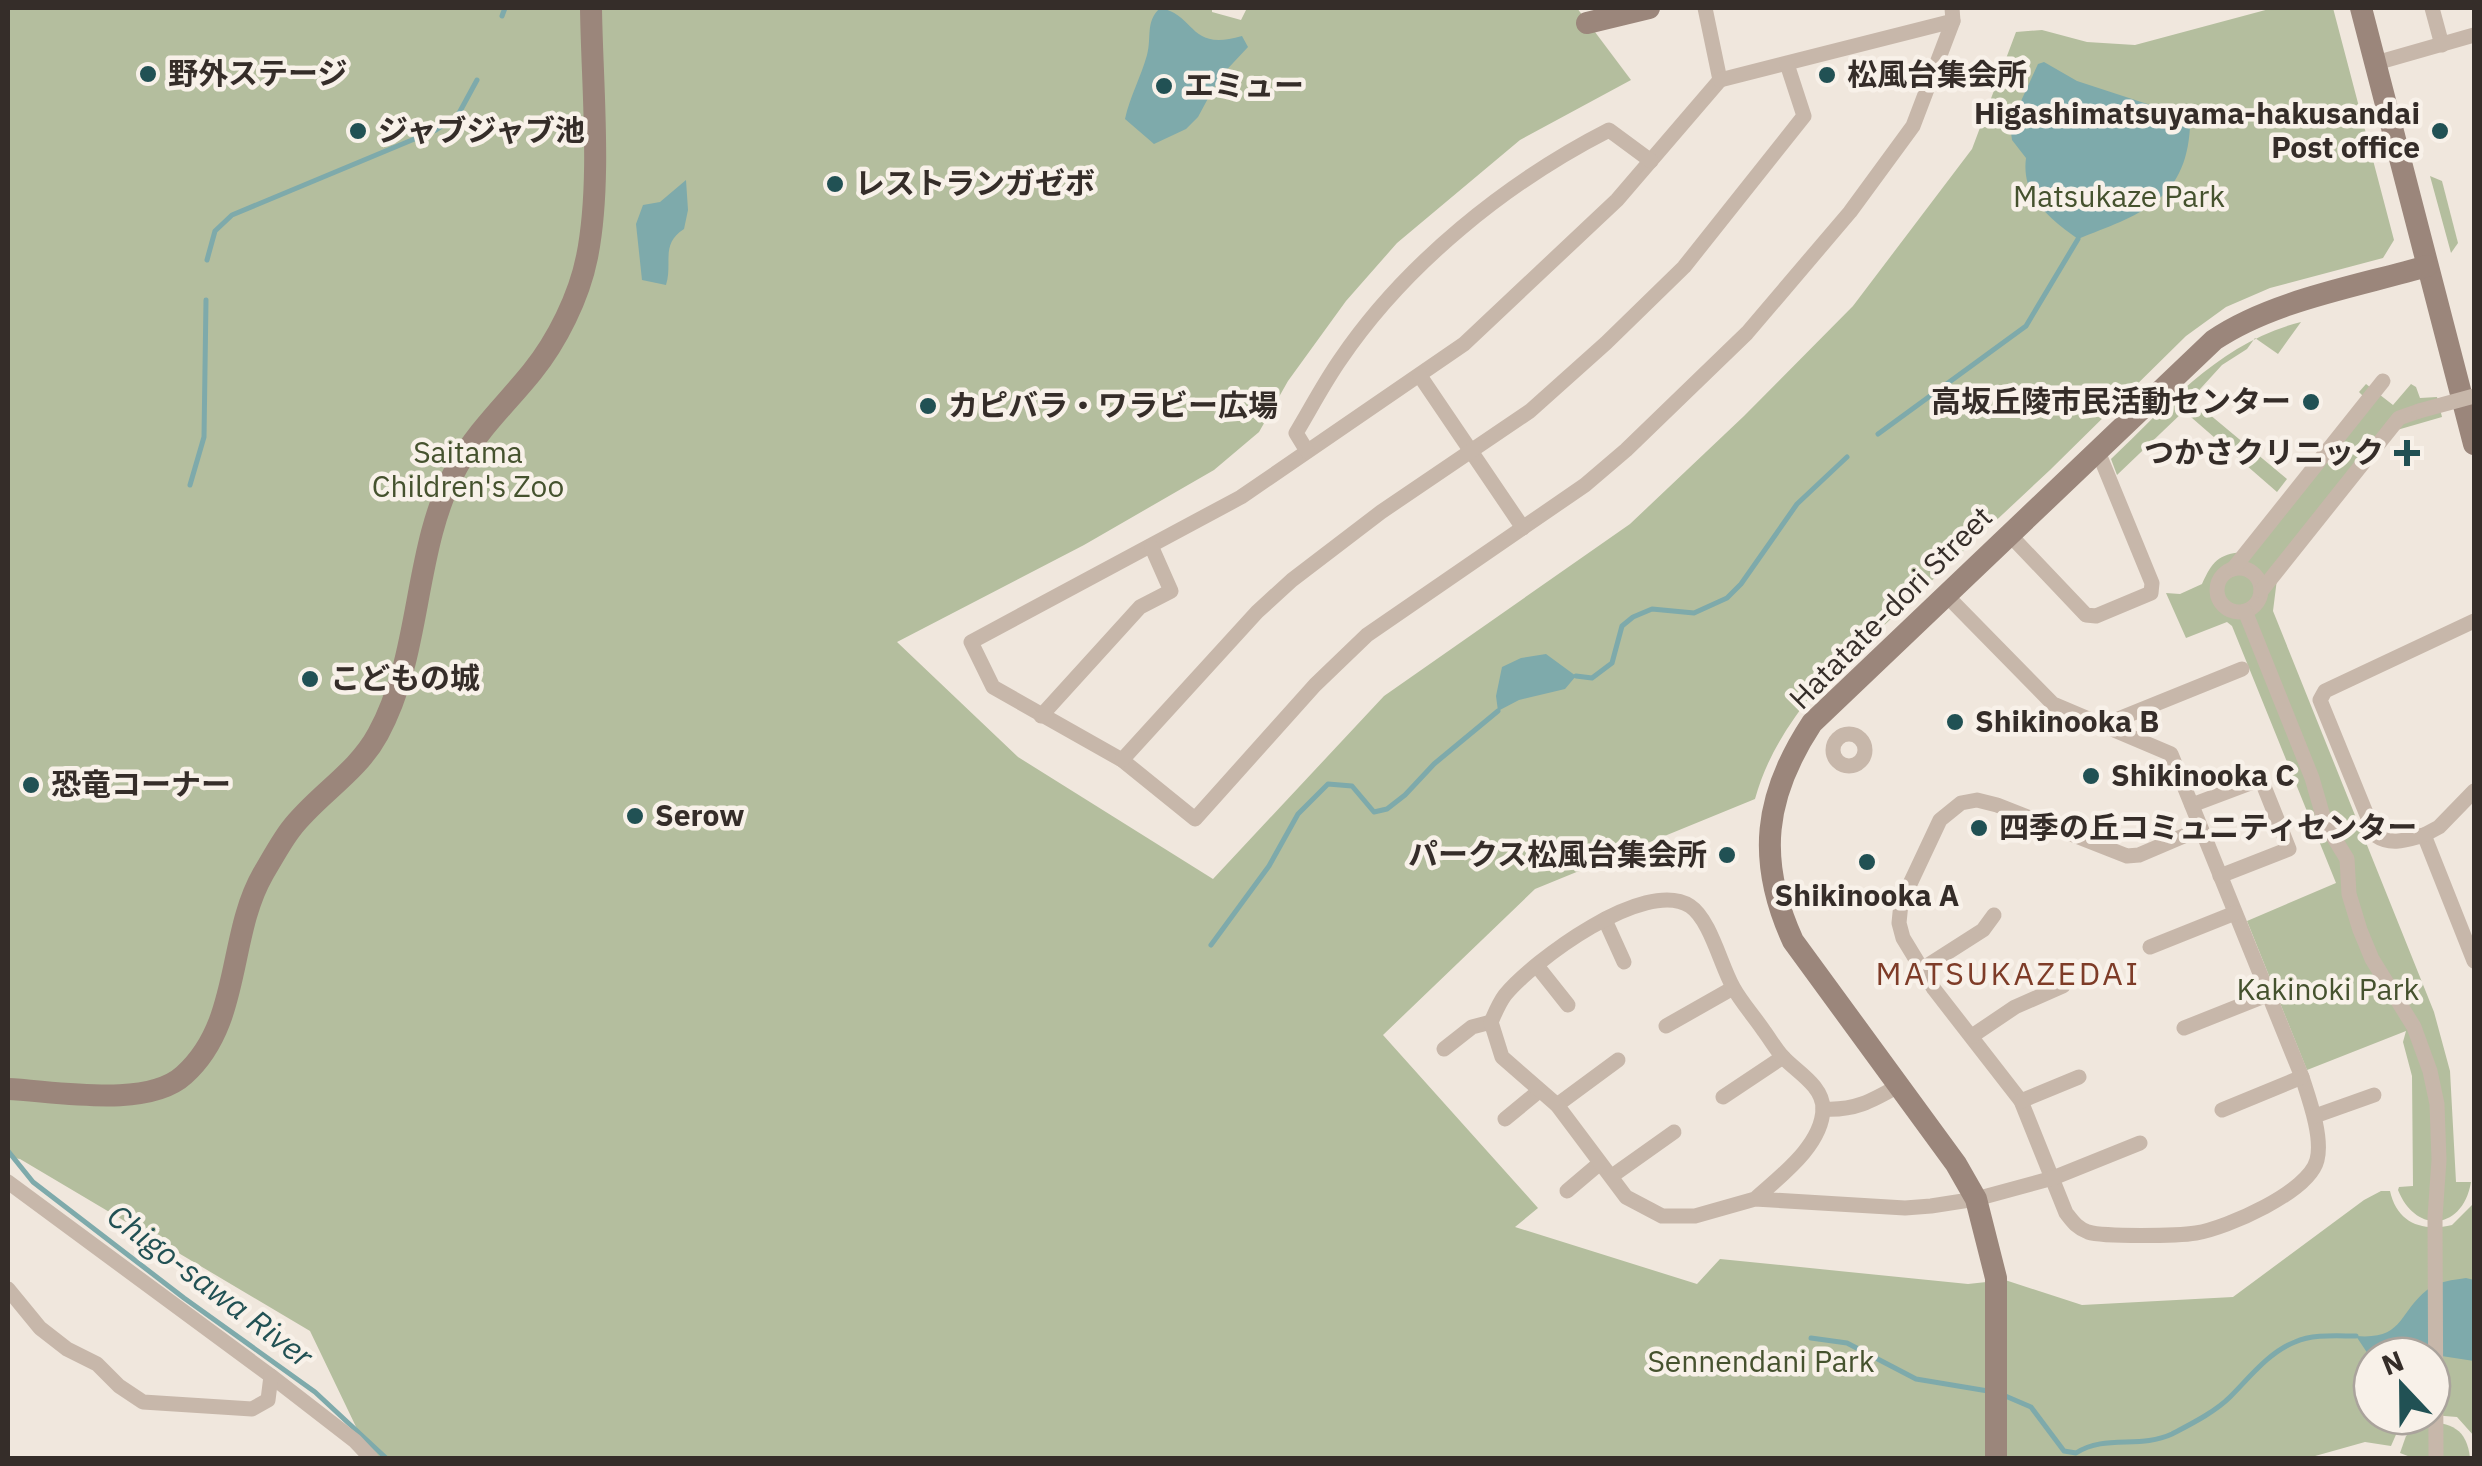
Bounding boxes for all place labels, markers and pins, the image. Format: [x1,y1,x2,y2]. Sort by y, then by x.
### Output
place label: 野外ステージ [168,53,347,92]
place label: 松風台集会所 [1847,54,2027,93]
marker: 野外ステージ [137,63,159,85]
marker: 松風台集会所 [1816,64,1838,86]
place label: エミュー [1184,65,1304,104]
marker: エミュー [1153,75,1175,97]
place label: Higashimatsuyama-hakusandai Post office [1974,93,2420,166]
place label: ジャブジャブ池 [378,110,585,149]
marker: ジャブジャブ池 [347,120,369,142]
marker: Higashimatsuyama-hakusandai Post office [2429,120,2451,142]
place label: レストランガゼボ [855,163,1095,202]
marker: レストランガゼボ [824,173,846,195]
place label: 高坂丘陵市民活動センター [1931,381,2291,420]
place label: カピバラ・ワラビー広場 [948,385,1278,424]
marker: 高坂丘陵市民活動センター [2300,391,2322,413]
marker: カピバラ・ワラビー広場 [917,395,939,417]
place label: つかさクリニック [2144,432,2384,471]
marker: つかさクリニック [2394,440,2420,466]
place label: こどもの城 [330,658,480,697]
marker: こどもの城 [299,668,321,690]
place label: Shikinooka B [1975,701,2159,740]
marker: Shikinooka B [1944,711,1966,733]
place label: Shikinooka C [2111,755,2295,794]
place label: 恐竜コーナー [51,764,231,803]
marker: Shikinooka C [2080,765,2102,787]
marker: 恐竜コーナー [20,774,42,796]
place label: Serow [655,795,744,834]
marker: Serow [624,805,646,827]
place label: 四季の丘コミュニティセンター [1999,807,2417,846]
marker: 四季の丘コミュニティセンター [1968,817,1990,839]
place label: パークス松風台集会所 [1408,834,1707,873]
marker: パークス松風台集会所 [1716,844,1738,866]
marker: Shikinooka A [1856,851,1878,873]
place label: Shikinooka A [1775,875,1959,914]

